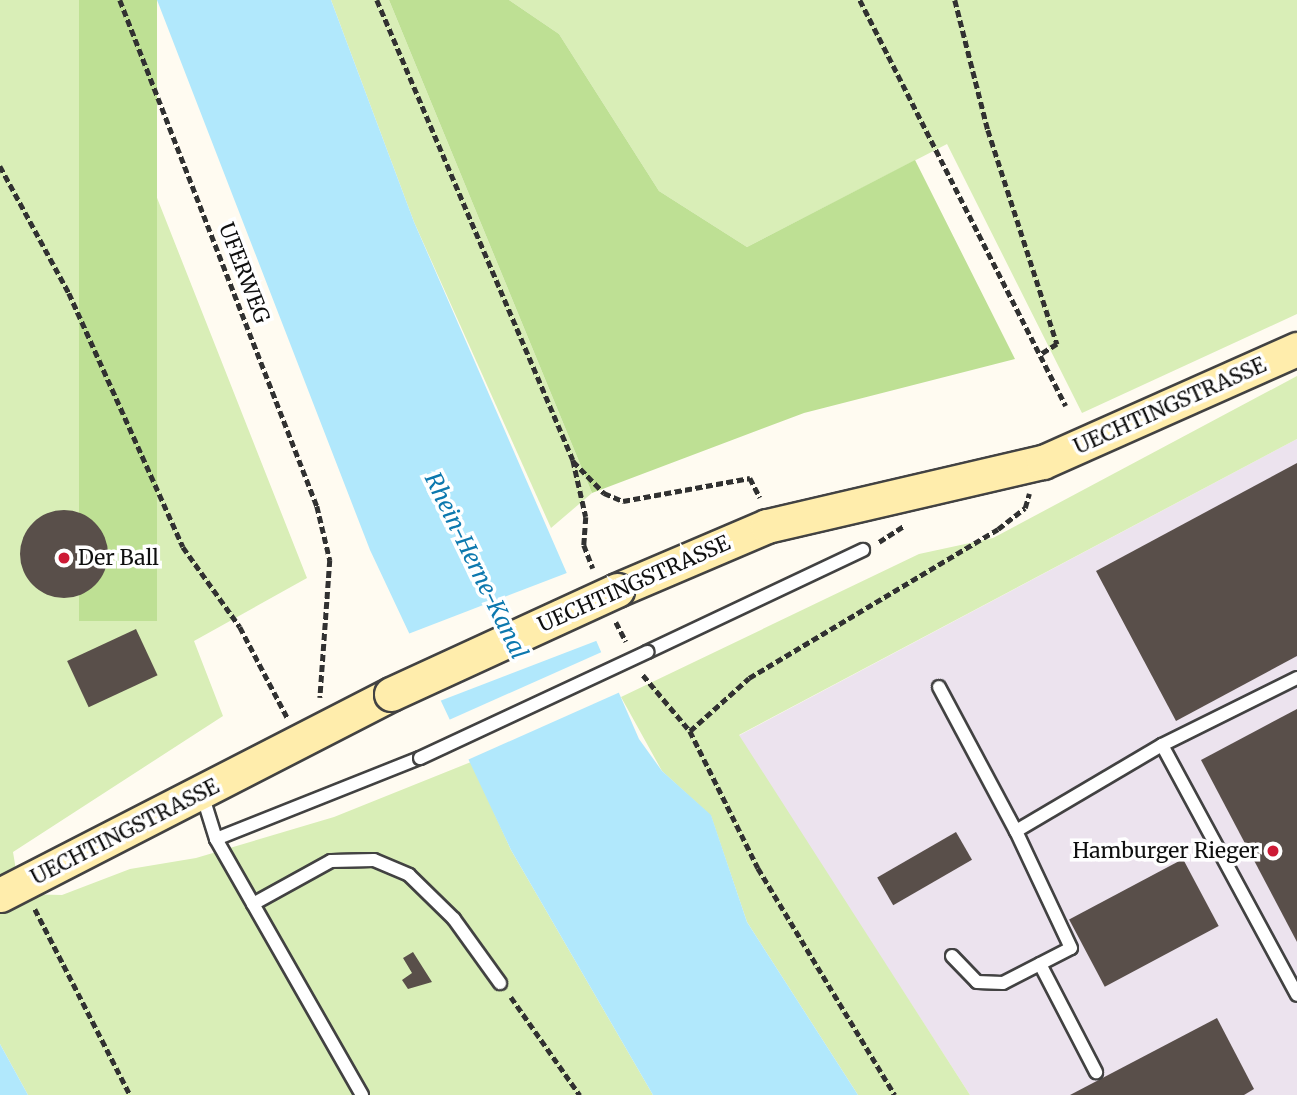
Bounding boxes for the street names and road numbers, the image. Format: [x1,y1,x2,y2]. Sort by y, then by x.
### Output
street label: UFERWEG [213,219,275,327]
street label: UECHTINGSTRASSE [1070,352,1270,460]
street label: UECHTINGSTRASSE [534,530,734,638]
street label: UECHTINGSTRASSE [27,774,223,890]

